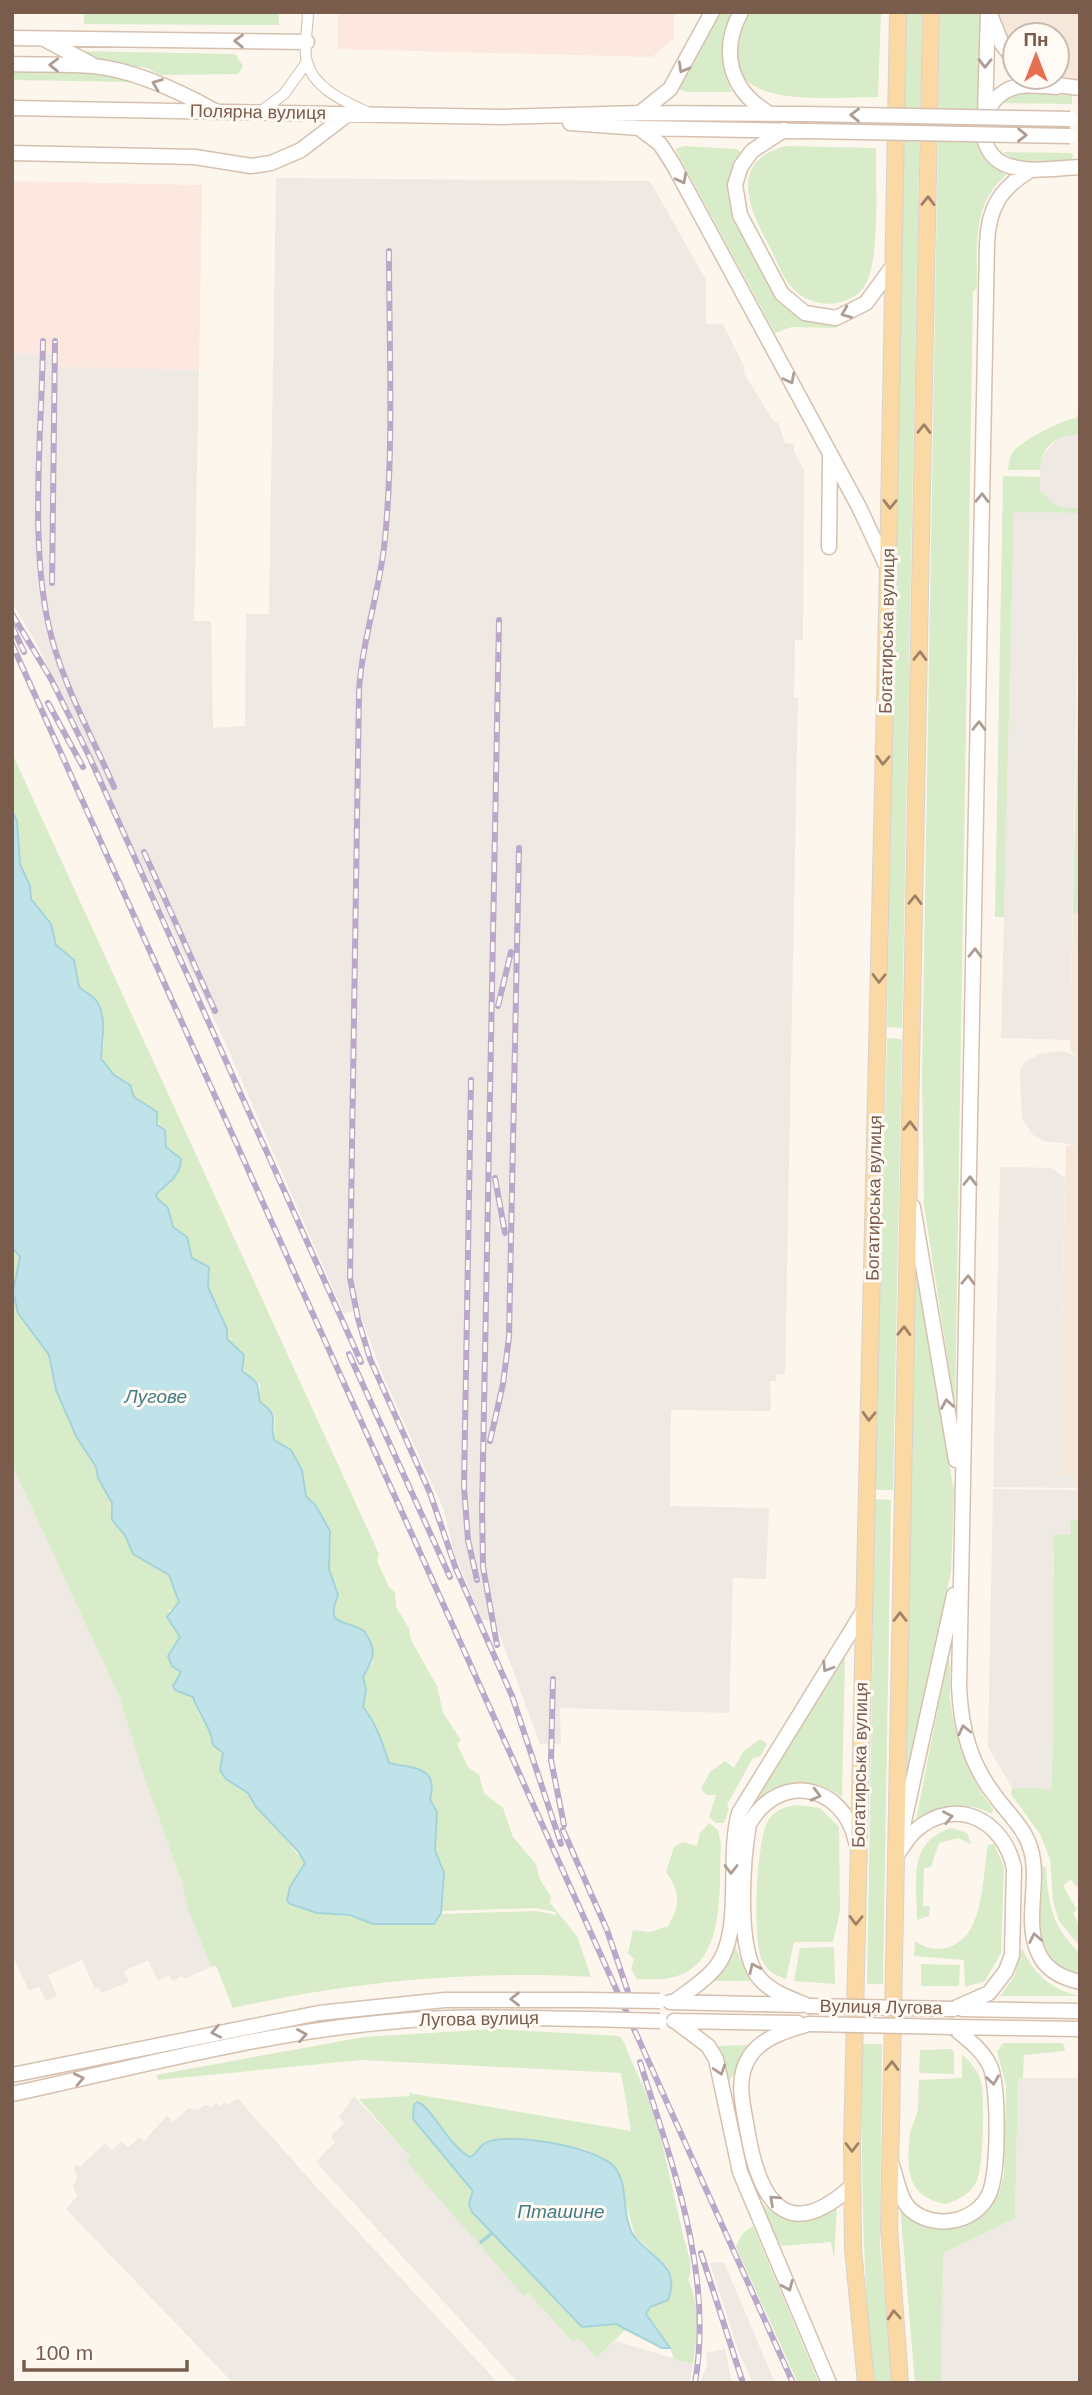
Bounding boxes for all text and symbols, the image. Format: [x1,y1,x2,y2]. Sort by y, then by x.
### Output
north arrow [1001,21,1071,91]
text: Пн [1023,29,1049,50]
one-way arrow [233,33,244,49]
one-way arrow [48,58,59,73]
one-way arrow [977,59,993,69]
one-way arrow [678,61,691,74]
one-way arrow [152,79,164,93]
street label: Полярна вулиця [190,101,326,123]
one-way arrow [849,107,860,122]
one-way arrow [1017,127,1028,143]
one-way arrow [674,172,687,184]
one-way arrow [920,195,936,206]
one-way arrow [841,305,853,319]
one-way arrow [782,372,795,384]
one-way arrow [916,423,932,433]
one-way arrow [975,493,990,504]
one-way arrow [882,499,897,510]
street label: Богатирська вулиця [876,548,898,714]
one-way arrow [912,650,927,661]
one-way arrow [971,720,987,730]
one-way arrow [876,754,891,765]
one-way arrow [907,894,923,904]
one-way arrow [967,947,983,958]
one-way arrow [871,973,886,984]
street label: Богатирська вулиця [863,1115,885,1281]
one-way arrow [903,1121,918,1132]
one-way arrow [962,1175,978,1185]
one-way arrow [960,1275,975,1286]
one-way arrow [897,1325,912,1336]
water label: Лугове [123,1386,187,1407]
one-way arrow [940,1398,955,1410]
one-way arrow [861,1411,876,1422]
one-way arrow [892,1611,908,1621]
one-way arrow [823,1660,836,1673]
street label: Богатирська вулиця [849,1682,871,1848]
one-way arrow [957,1725,972,1737]
one-way arrow [810,1787,822,1801]
one-way arrow [942,1810,954,1825]
one-way arrow [724,1864,739,1875]
one-way arrow [849,1914,864,1925]
one-way arrow [1028,1932,1043,1944]
one-way arrow [749,1963,763,1975]
one-way arrow [509,1991,519,2007]
street label: Вулиця Лугова [820,1996,943,2018]
street label: Лугова вулиця [419,2008,539,2030]
one-way arrow [210,2024,222,2039]
one-way arrow [296,2028,308,2043]
one-way arrow [884,2061,900,2071]
one-way arrow [711,2064,726,2076]
one-way arrow [73,2073,85,2088]
one-way arrow [985,2074,1000,2086]
one-way arrow [844,2142,860,2153]
one-way arrow [769,2196,782,2208]
water label: Пташине [517,2201,605,2222]
one-way arrow [780,2278,794,2291]
one-way arrow [886,2309,901,2320]
scale bar [24,2328,187,2372]
text: 100 m [35,2341,93,2364]

